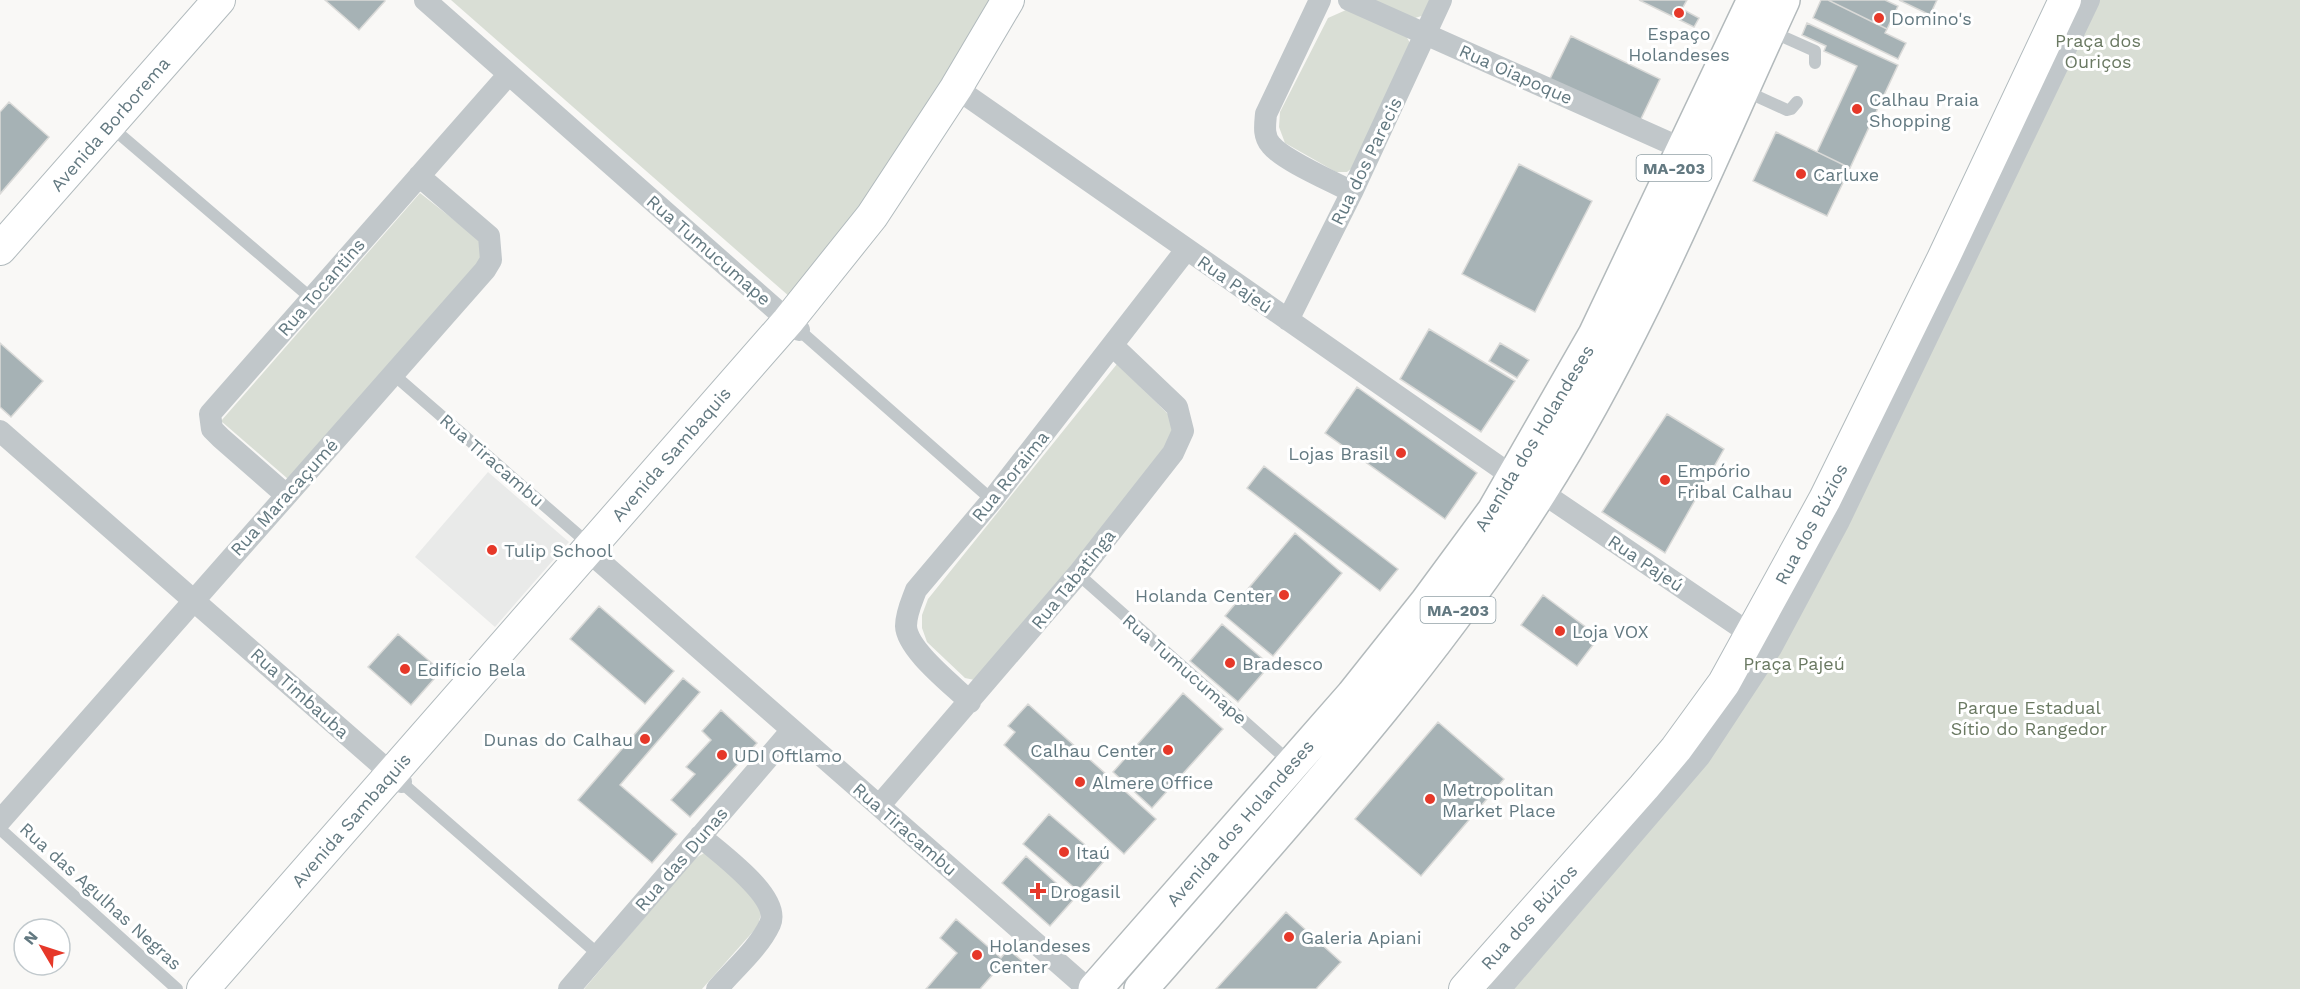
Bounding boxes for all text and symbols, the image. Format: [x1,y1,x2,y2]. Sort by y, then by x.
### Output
marker: Espaço Holandeses [1672,6,1686,20]
place label: Domino's [1891,8,1972,29]
marker: Domino's [1872,11,1886,25]
place label: Espaço Holandeses [1628,23,1730,65]
park label: Praça dos Ouriços [2055,30,2141,72]
street label: Rua Oiapoque [1456,40,1576,108]
street label: Avenida Borborema [46,53,174,195]
place label: Calhau Praia Shopping [1869,89,1979,131]
street label: Rua dos Parecis [1326,94,1406,228]
marker: Calhau Praia Shopping [1850,102,1864,116]
road number: MA-203 [1636,155,1712,181]
place label: Carluxe [1813,164,1879,185]
marker: Carluxe [1794,167,1808,181]
street label: Rua Tumucumape [643,190,775,310]
street label: Rua Tocantins [273,234,369,340]
street label: Rua Pajeú [1194,251,1276,317]
street label: Avenida dos Holandeses [1470,341,1598,535]
street label: Avenida Sambaquis [607,383,735,525]
street label: Rua Tiracambu [436,409,548,511]
street label: Rua Roraima [967,426,1053,526]
street label: Rua Maracaçumé [226,434,342,560]
place label: Lojas Brasil [1288,443,1389,464]
marker: Lojas Brasil [1394,446,1408,460]
place label: Empório Fribal Calhau [1677,460,1792,502]
street label: Rua dos Búzios [1770,460,1852,588]
marker: Empório Fribal Calhau [1658,473,1672,487]
street label: Rua Tabatinga [1026,525,1120,633]
street label: Rua Pajeú [1604,530,1688,596]
place label: Tulip School [504,540,613,561]
marker: Tulip School [485,543,499,557]
place label: Holanda Center [1135,585,1272,606]
marker: Holanda Center [1277,588,1291,602]
road number: MA-203 [1420,597,1496,623]
street label: Rua Tumucumape [1119,609,1251,729]
place label: Loja VOX [1572,621,1649,642]
marker: Loja VOX [1553,624,1567,638]
street label: Rua Timbauba [247,643,353,743]
place label: Bradesco [1242,653,1323,674]
park label: Praça Pajeú [1743,653,1845,674]
marker: Bradesco [1223,656,1237,670]
place label: Edifício Bela [417,659,526,680]
marker: Edifício Bela [398,662,412,676]
park label: Parque Estadual Sítio do Rangedor [1951,697,2107,739]
place label: Dunas do Calhau [483,729,633,750]
marker: Dunas do Calhau [638,732,652,746]
street label: Avenida dos Holandeses [1162,736,1318,910]
place label: Calhau Center [1030,740,1156,761]
marker: Calhau Center [1161,743,1175,757]
place label: UDI Oftlamo [734,745,842,766]
marker: UDI Oftlamo [715,748,729,762]
street label: Avenida Sambaquis [287,749,415,891]
place label: Almere Office [1092,772,1213,793]
marker: Almere Office [1073,775,1087,789]
street label: Rua Tiracambu [849,778,961,880]
place label: Metropolitan Market Place [1442,779,1556,821]
marker: Metropolitan Market Place [1423,792,1437,806]
street label: Rua das Dunas [630,803,732,915]
street label: Rua das Agulhas Negras [15,817,187,975]
place label: Itaú [1076,842,1110,863]
marker: Itaú [1057,845,1071,859]
street label: Rua dos Búzios [1476,860,1582,974]
place label: Drogasil [1050,881,1121,902]
marker: Drogasil [1031,884,1045,898]
north arrow [12,917,72,977]
place label: Galeria Apiani [1301,927,1422,948]
marker: Galeria Apiani [1282,930,1296,944]
place label: Holandeses Center [989,935,1091,977]
marker: Holandeses Center [970,948,984,962]

